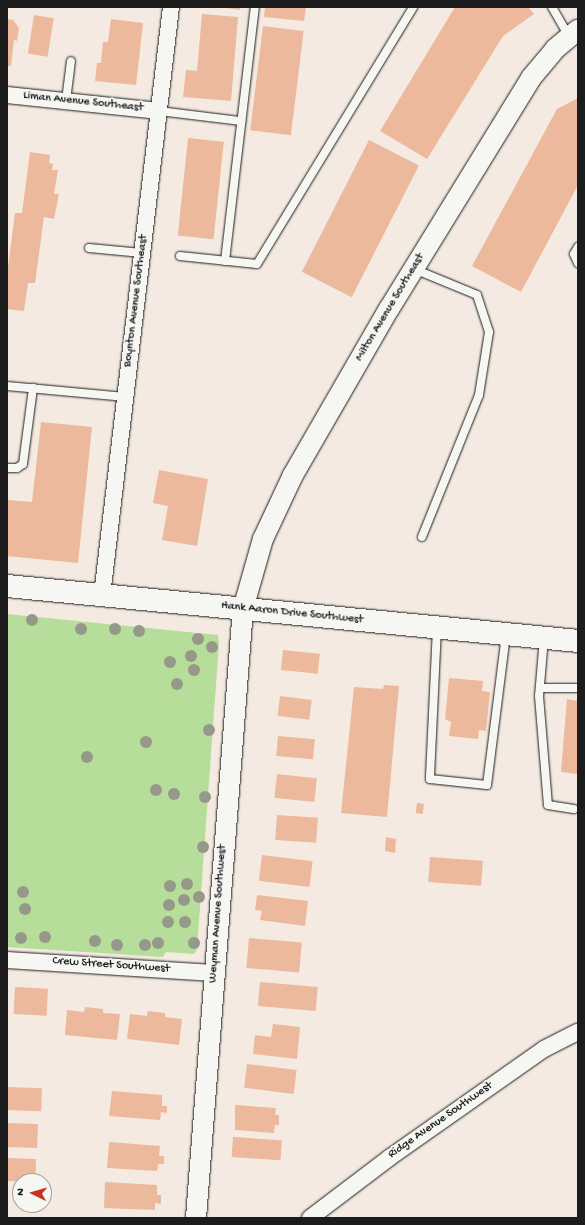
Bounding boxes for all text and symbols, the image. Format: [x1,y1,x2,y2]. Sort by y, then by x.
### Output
street label: Liman Avenue Southeast [22,90,144,116]
street label: Boynton Avenue Southeast [122,234,152,368]
street label: Milton Avenue Southeast [353,252,429,364]
street label: Hank Aaron Drive Southwest [220,599,364,629]
street label: Weyman Avenue Southwest [207,844,231,984]
street label: Crew Street Southwest [52,955,170,977]
street label: Ridge Avenue Southwest [386,1079,496,1163]
north arrow [12,1173,52,1213]
text: N [15,1188,27,1196]

